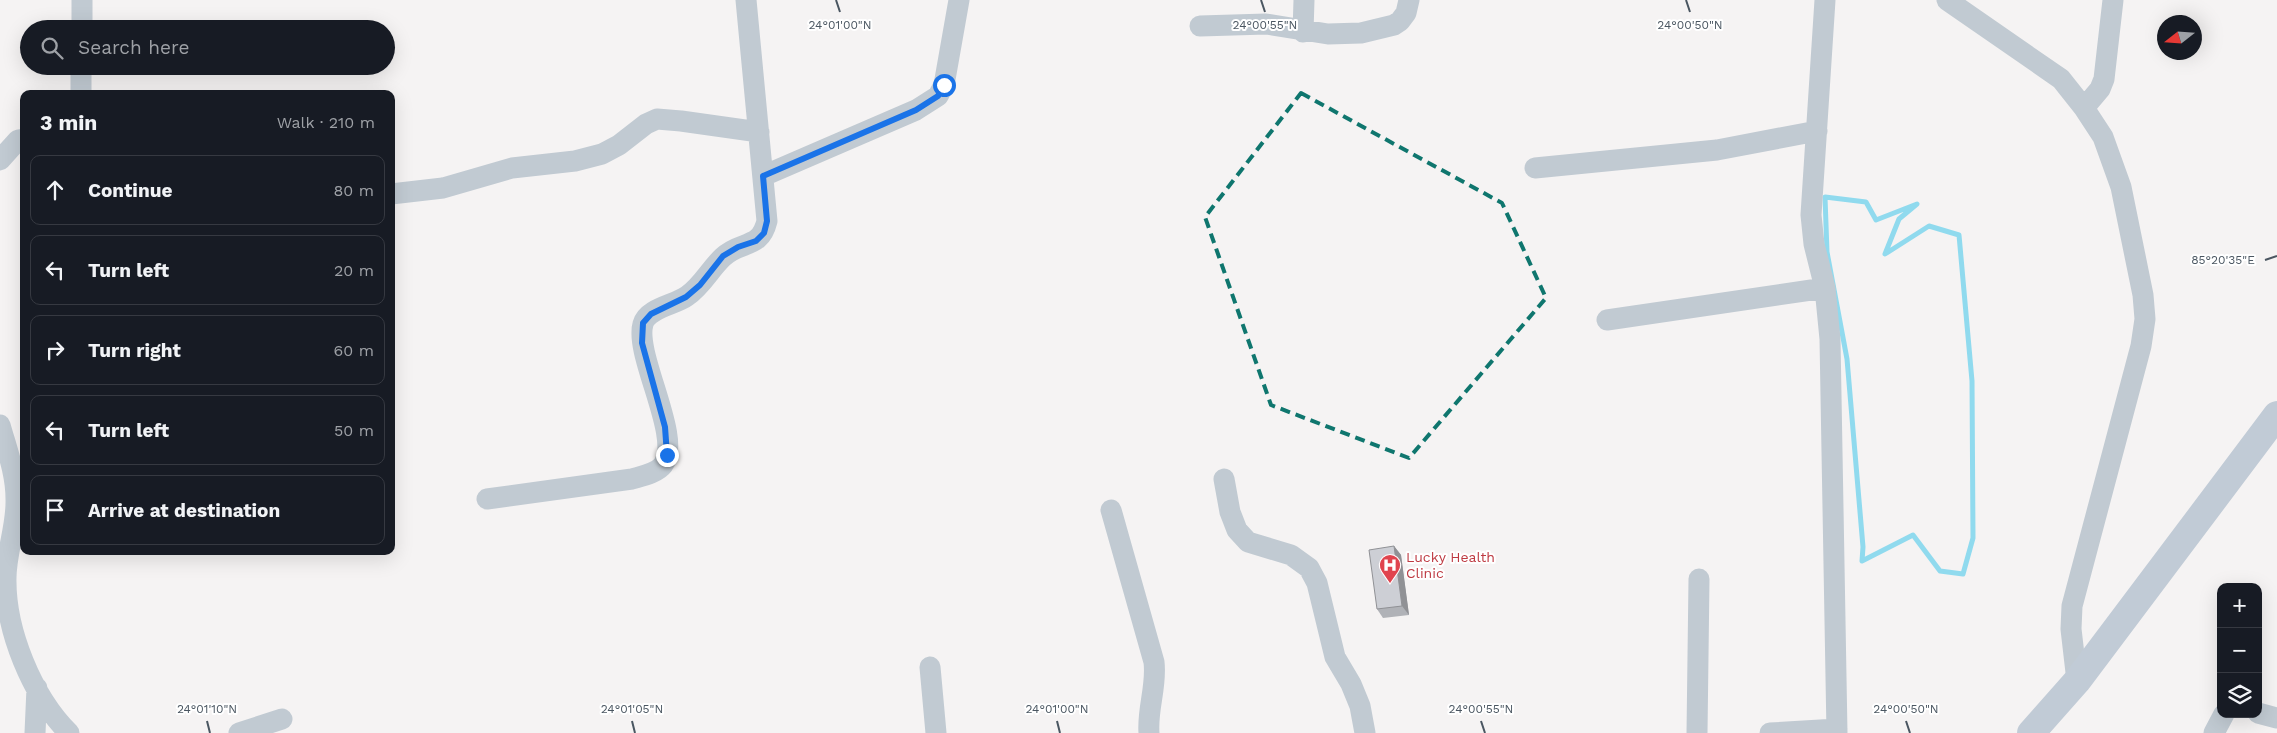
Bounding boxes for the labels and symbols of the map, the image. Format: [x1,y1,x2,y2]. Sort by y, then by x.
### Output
north arrow [2157,15,2202,60]
text: 24°01'00"N [808,18,872,32]
text: 24°00'55"N [1233,18,1297,32]
text: 24°00'50"N [1657,18,1723,32]
route start [933,74,956,97]
text: 85°20'35"E [2191,253,2255,267]
route end [656,444,679,467]
place label: Lucky Health Clinic [1406,549,1495,581]
hospital icon: Lucky Health Clinic [1378,553,1402,584]
text: 24°01'10"N [177,702,237,716]
text: 24°01'05"N [601,702,663,716]
text: 24°01'00"N [1025,702,1089,716]
text: 24°00'55"N [1449,702,1513,716]
text: 24°00'50"N [1873,702,1939,716]

